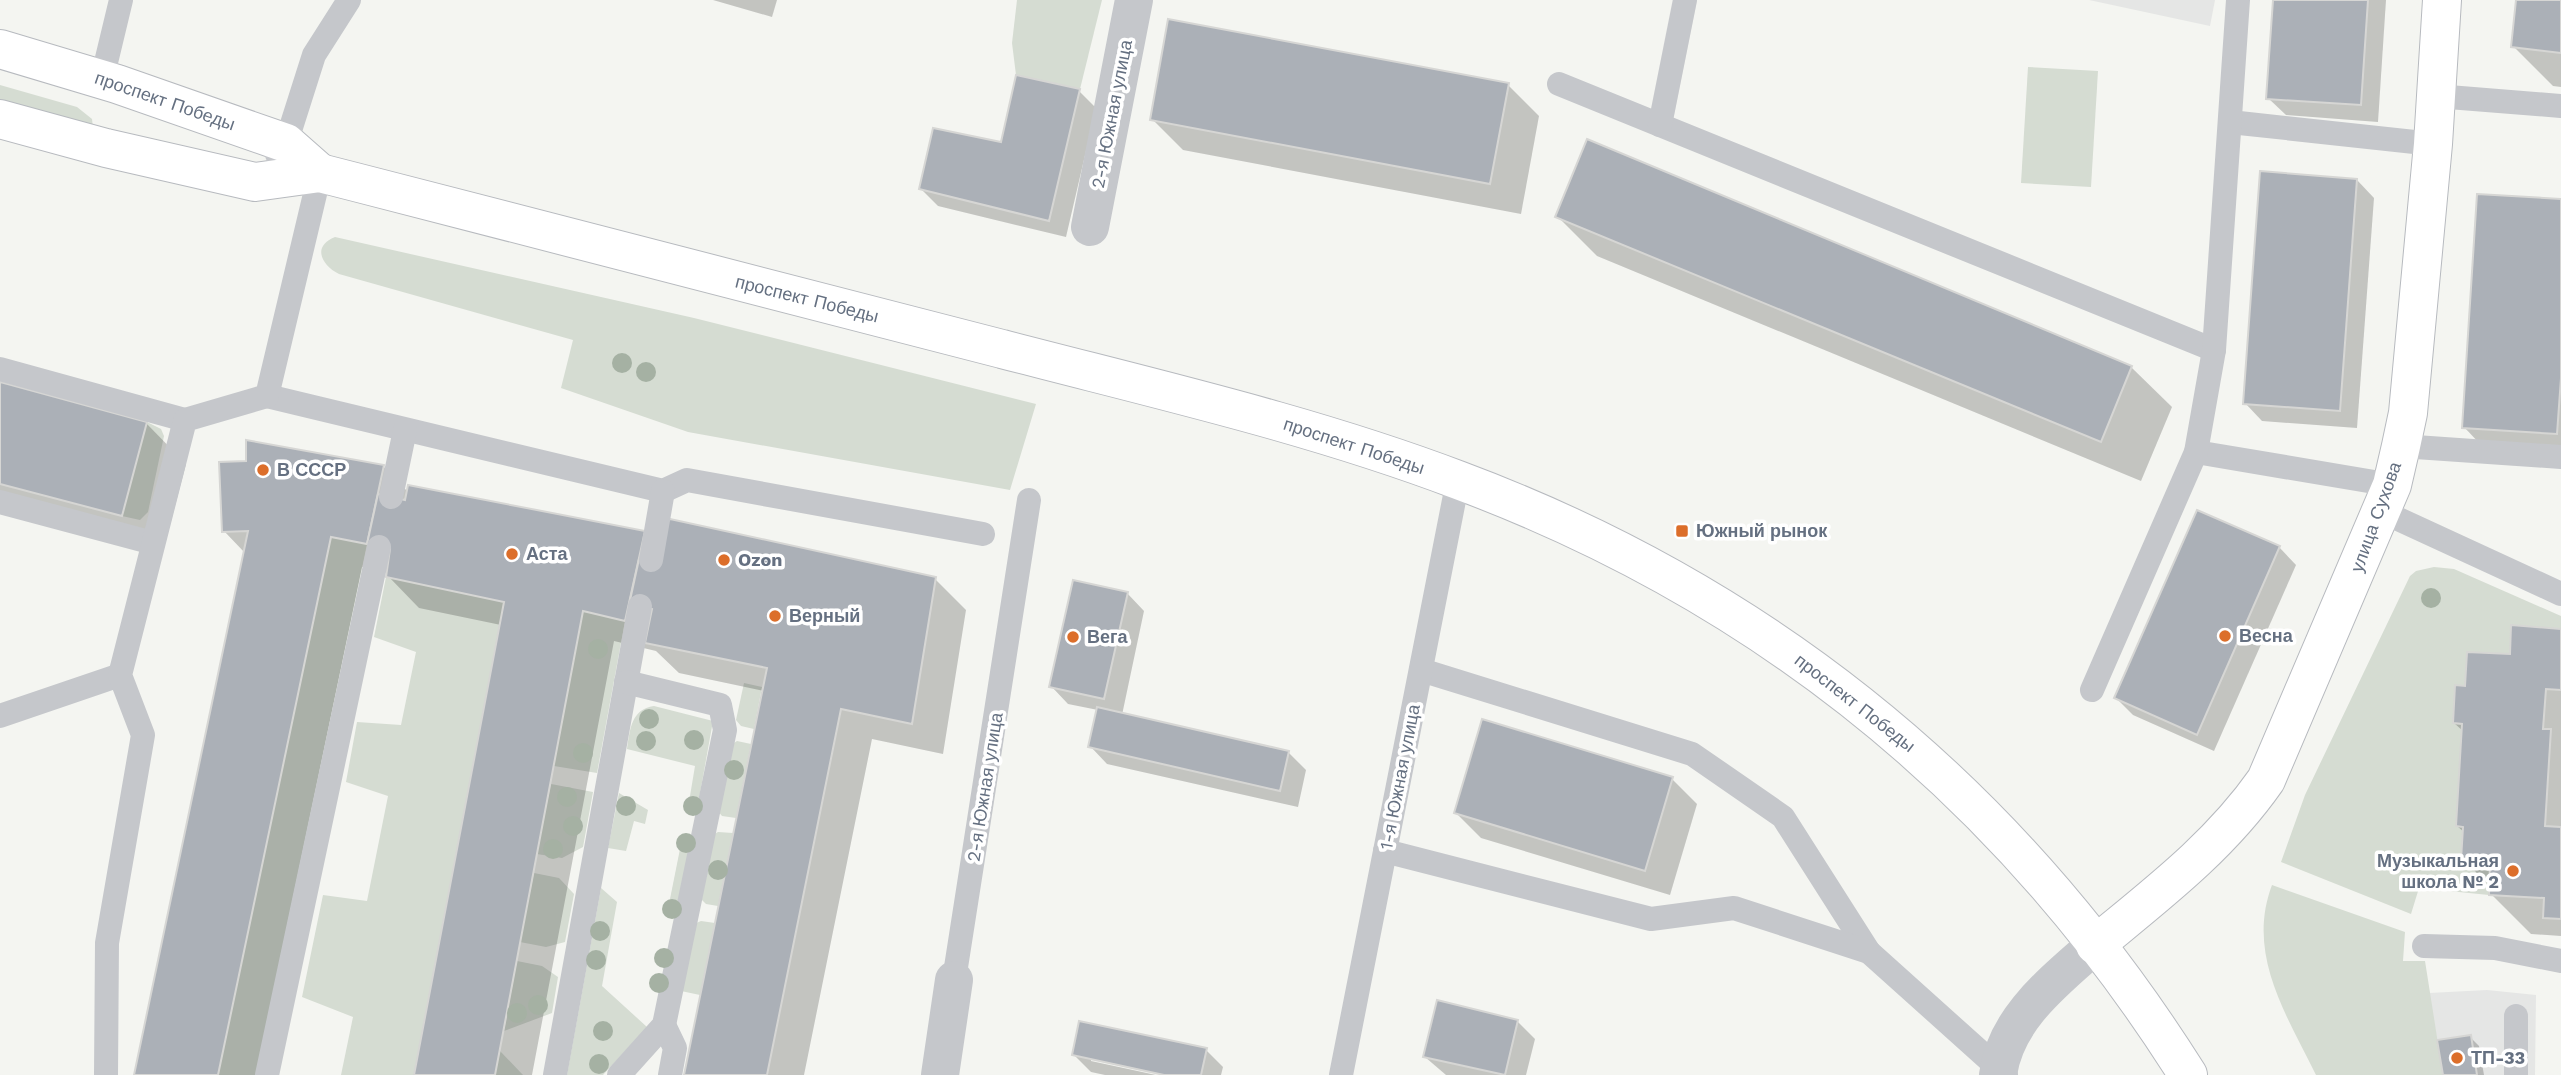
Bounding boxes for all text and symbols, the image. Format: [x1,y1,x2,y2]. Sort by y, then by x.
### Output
street label: 2-я Южная улица [1087,37,1136,190]
street label: проспект Победы [92,67,238,134]
street label: проспект Победы [733,271,881,326]
street label: проспект Победы [1281,413,1427,478]
street label: улица Сухова [2346,458,2406,575]
place label: В СССР [277,459,346,480]
marker: В СССР [255,462,271,478]
place label: Южный рынок [1696,520,1828,541]
marker: Южный рынок [1674,523,1690,539]
place label: Аста [526,543,569,564]
marker: Аста [504,546,520,562]
place label: Ozon [738,549,782,570]
marker: Ozon [716,552,732,568]
place label: Верный [789,605,860,626]
marker: Верный [767,608,783,624]
place label: Весна [2239,625,2294,646]
place label: Вега [1087,626,1129,647]
marker: Весна [2217,628,2233,644]
marker: Вега [1065,629,1081,645]
street label: проспект Победы [1791,649,1920,756]
street label: 1-я Южная улица [1375,701,1424,851]
street label: 2-я Южная улица [962,710,1007,863]
place label: Музыкальная школа № 2 [2377,850,2499,892]
marker: Музыкальная школа № 2 [2505,863,2521,879]
place label: ТП-33 [2471,1047,2525,1068]
marker: ТП-33 [2449,1050,2465,1066]

